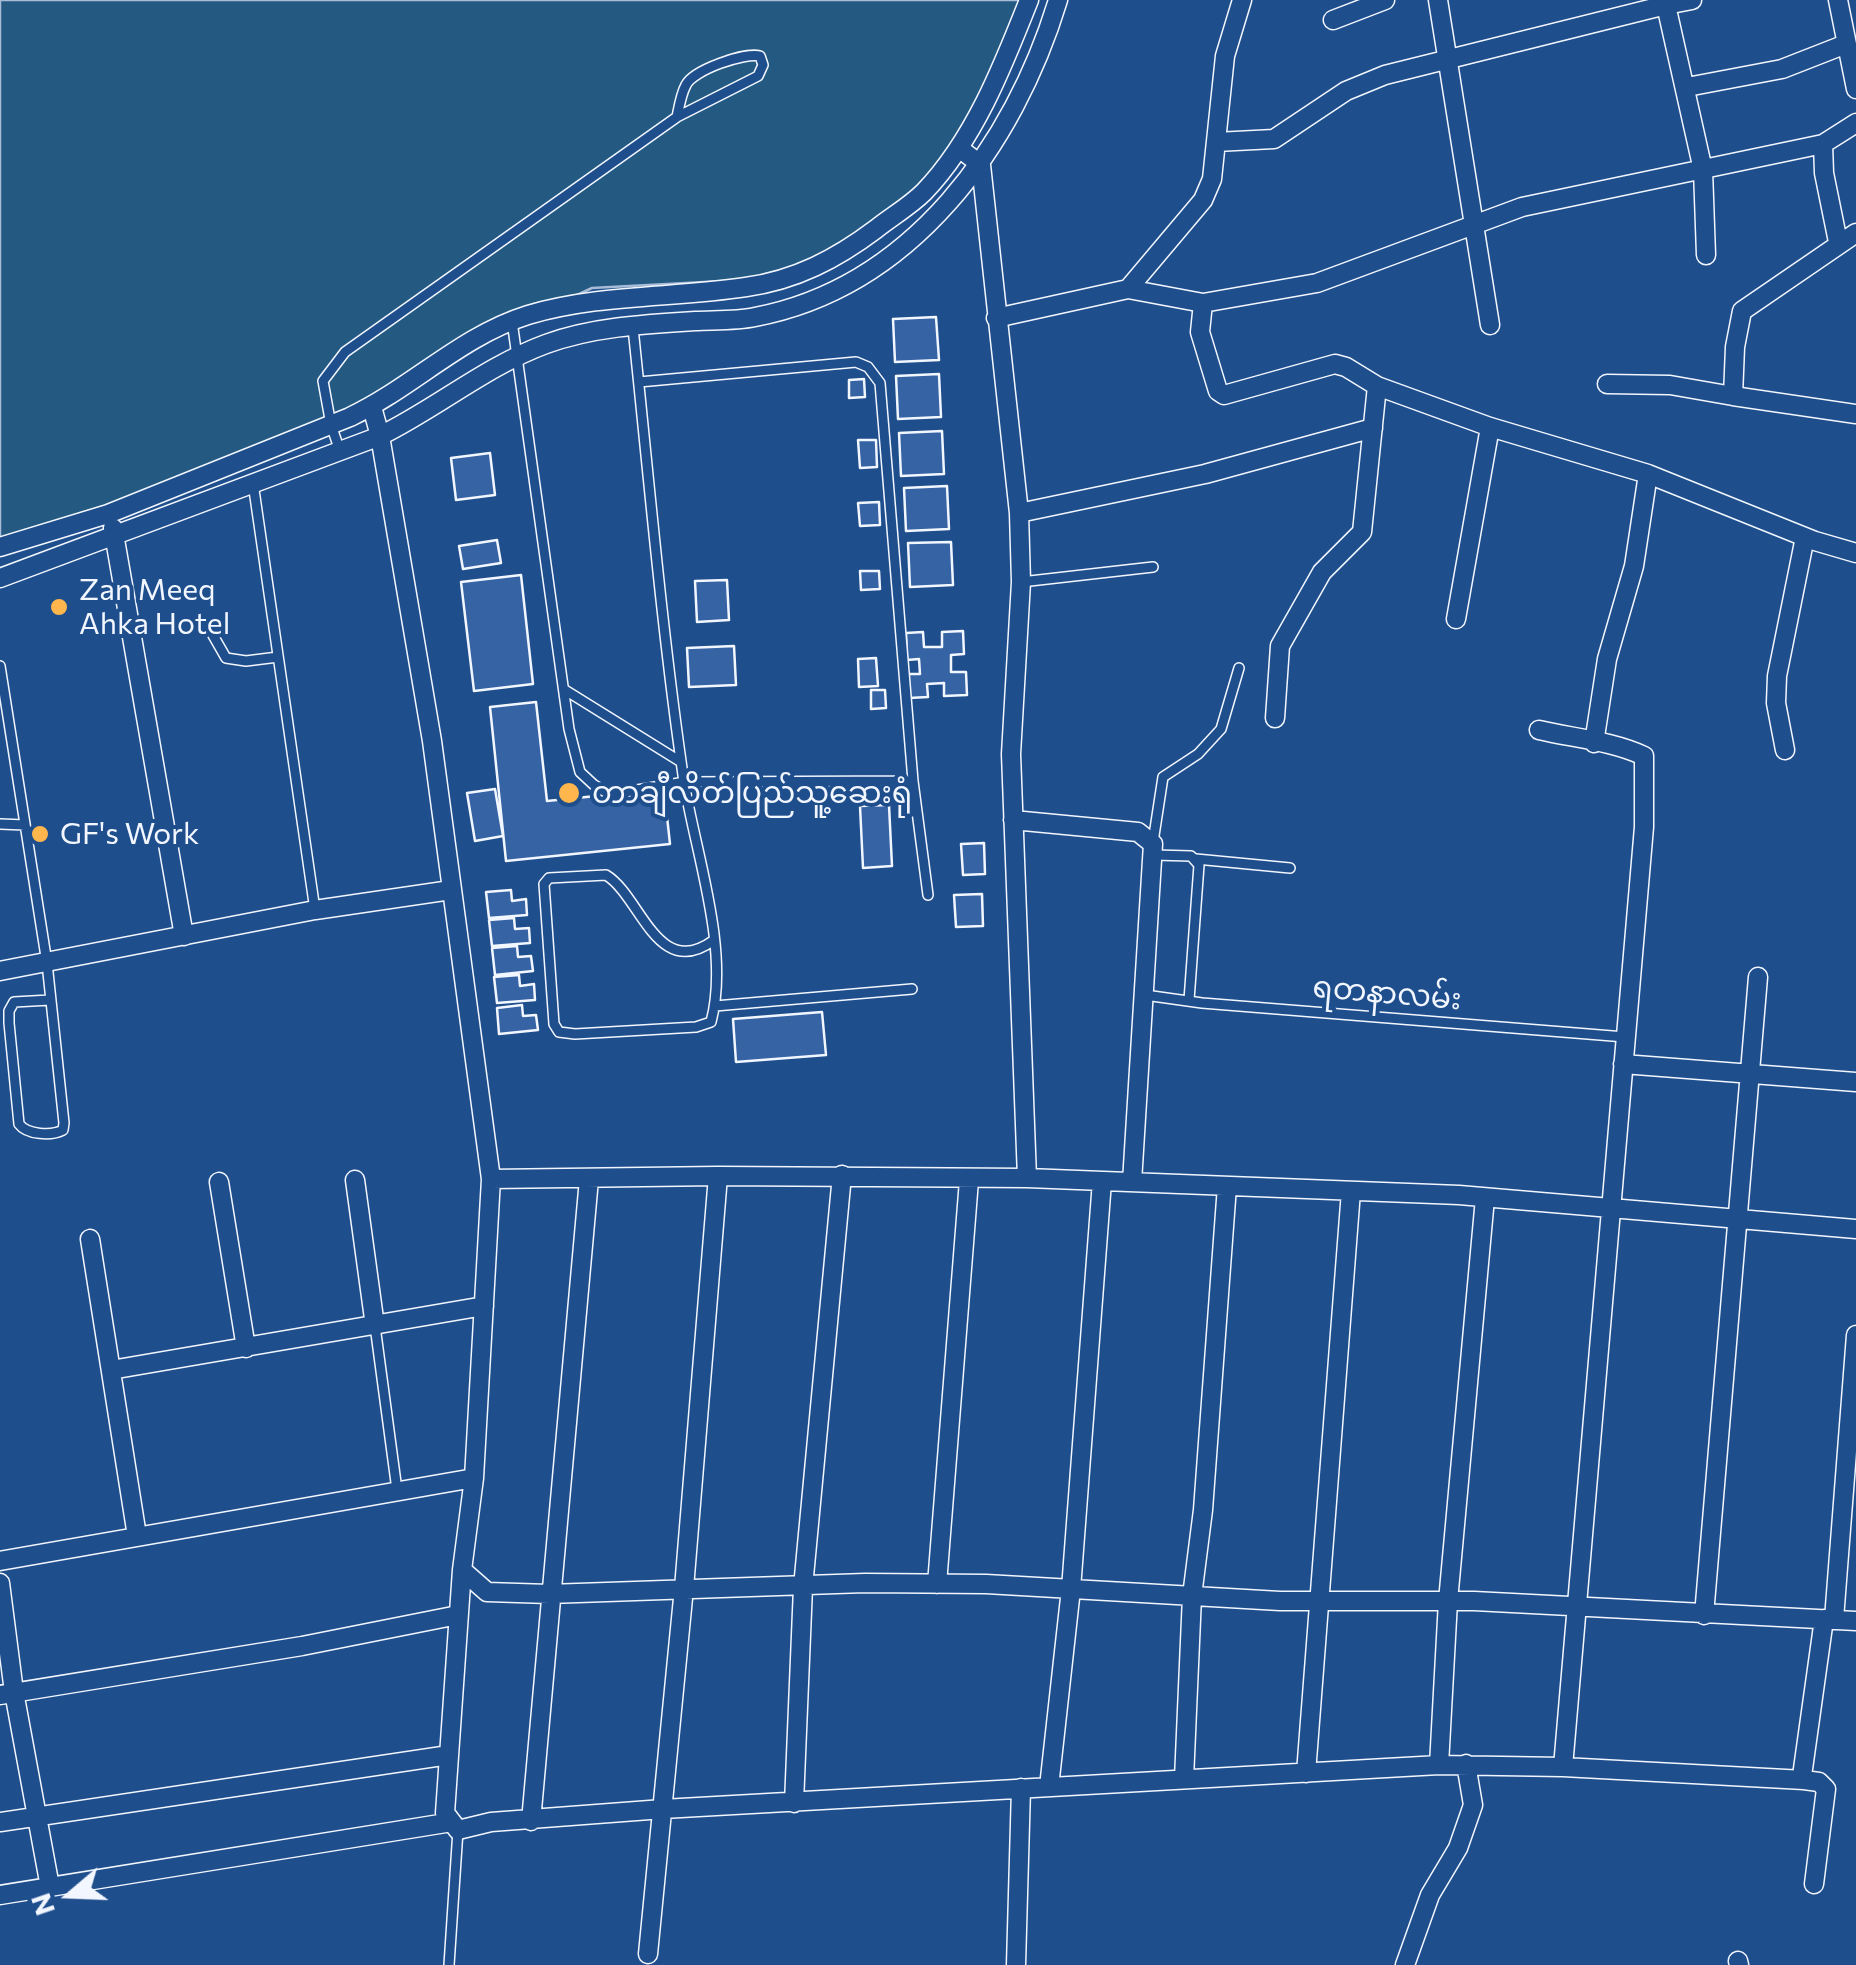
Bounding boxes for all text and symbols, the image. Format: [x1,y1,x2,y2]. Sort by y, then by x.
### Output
place label: Zan Meeq Ahka Hotel [79,572,230,642]
marker: Zan Meeq Ahka Hotel [48,596,70,618]
place label: တာချီလိတ်ပြည်သူ့ဆေးရုံ [592,775,912,811]
marker: တာချီလိတ်ပြည်သူ့ဆေးရုံ [556,780,582,806]
place label: GF's Work [60,816,199,852]
marker: GF's Work [29,823,51,845]
street label: ရတနာလမ်း [1311,969,1463,1017]
north arrow [20,1845,120,1945]
text: N [22,1889,61,1920]

